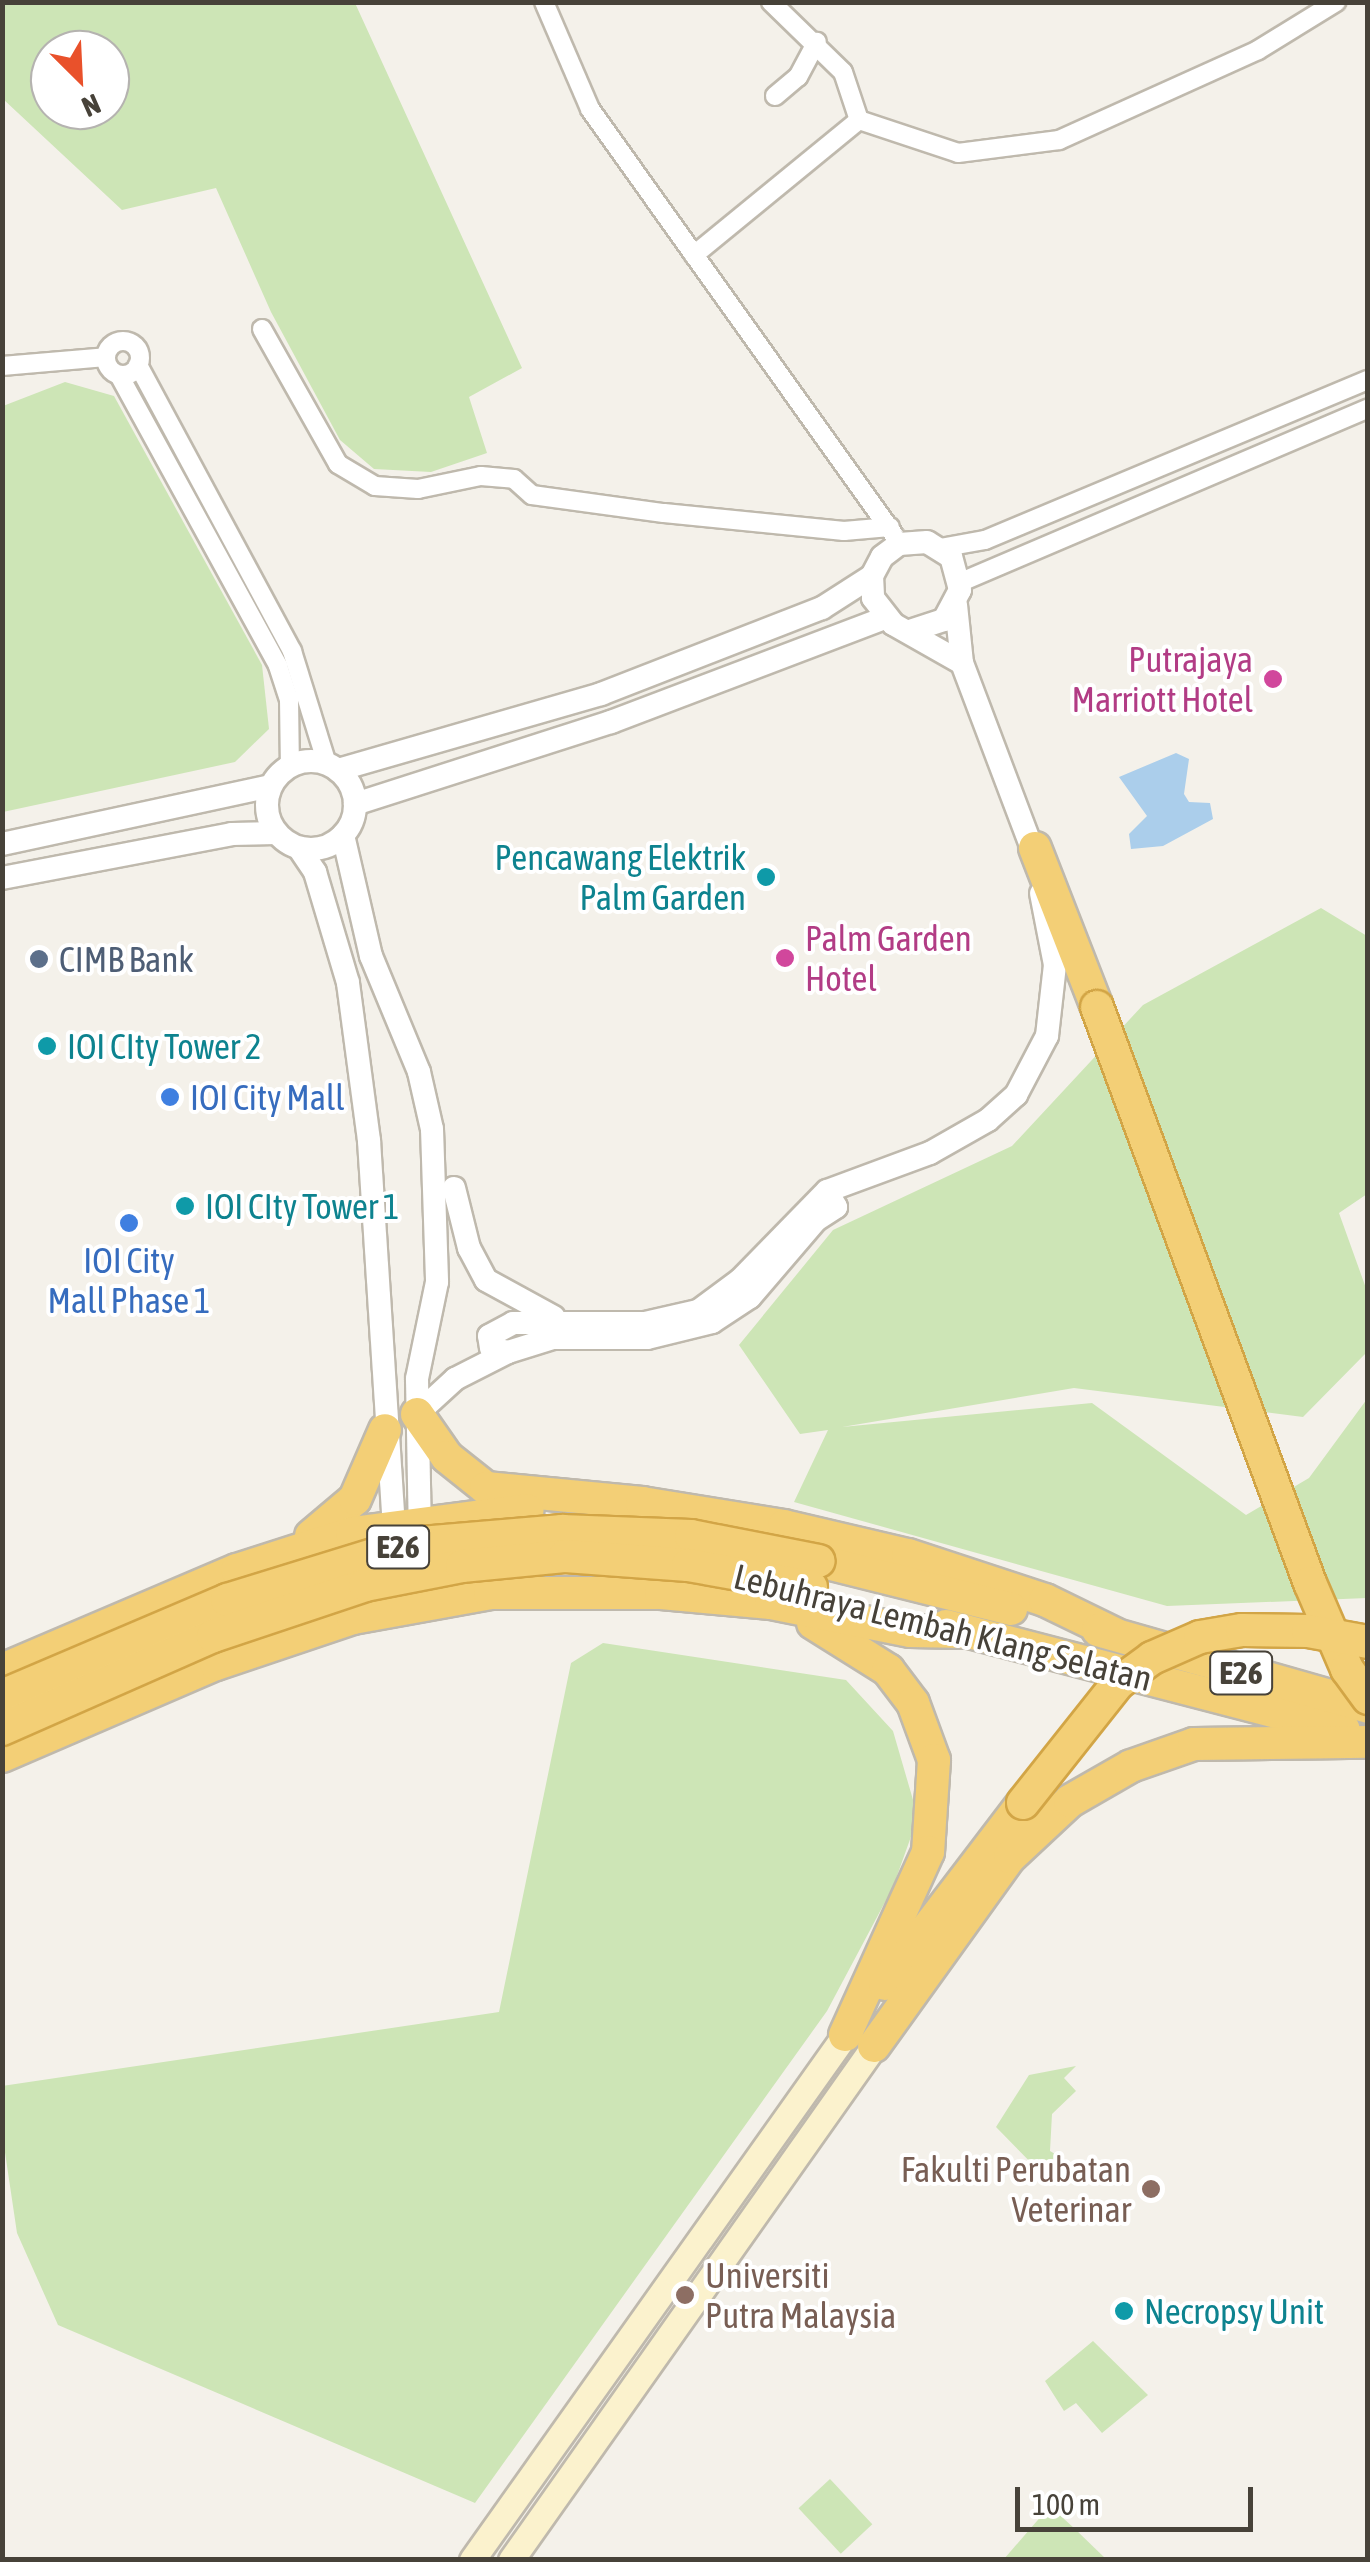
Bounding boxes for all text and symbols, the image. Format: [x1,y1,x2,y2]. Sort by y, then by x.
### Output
north arrow [30,30,130,130]
text: N [77,88,105,124]
place label: Putrajaya Marriott Hotel [1071,638,1253,720]
marker: Putrajaya Marriott Hotel [1262,668,1284,690]
place label: Pencawang Elektrik Palm Garden [494,836,746,918]
marker: Pencawang Elektrik Palm Garden [755,866,777,888]
place label: Palm Garden Hotel [805,917,972,999]
place label: CIMB Bank [59,938,194,980]
marker: Palm Garden Hotel [774,947,796,969]
marker: CIMB Bank [28,948,50,970]
place label: IOI CIty Tower 2 [67,1025,261,1067]
marker: IOI CIty Tower 2 [36,1035,58,1057]
place label: IOI City Mall [190,1076,344,1118]
marker: IOI City Mall [159,1086,181,1108]
place label: IOI CIty Tower 1 [205,1185,399,1227]
marker: IOI CIty Tower 1 [174,1195,196,1217]
marker: IOI City Mall Phase 1 [118,1212,140,1234]
place label: IOI City Mall Phase 1 [48,1239,210,1321]
road number: E26 [366,1520,430,1574]
street label: Lebuhraya Lembah Klang Selatan [730,1555,1156,1699]
road number: E26 [1208,1646,1274,1700]
place label: Fakulti Perubatan Veterinar [901,2148,1131,2230]
marker: Fakulti Perubatan Veterinar [1140,2178,1162,2200]
place label: Universiti Putra Malaysia [705,2254,896,2336]
marker: Universiti Putra Malaysia [674,2284,696,2306]
place label: Necropsy Unit [1144,2290,1324,2332]
marker: Necropsy Unit [1113,2300,1135,2322]
scale bar [1020,2467,1258,2529]
text: 100 m [1032,2487,1100,2521]

